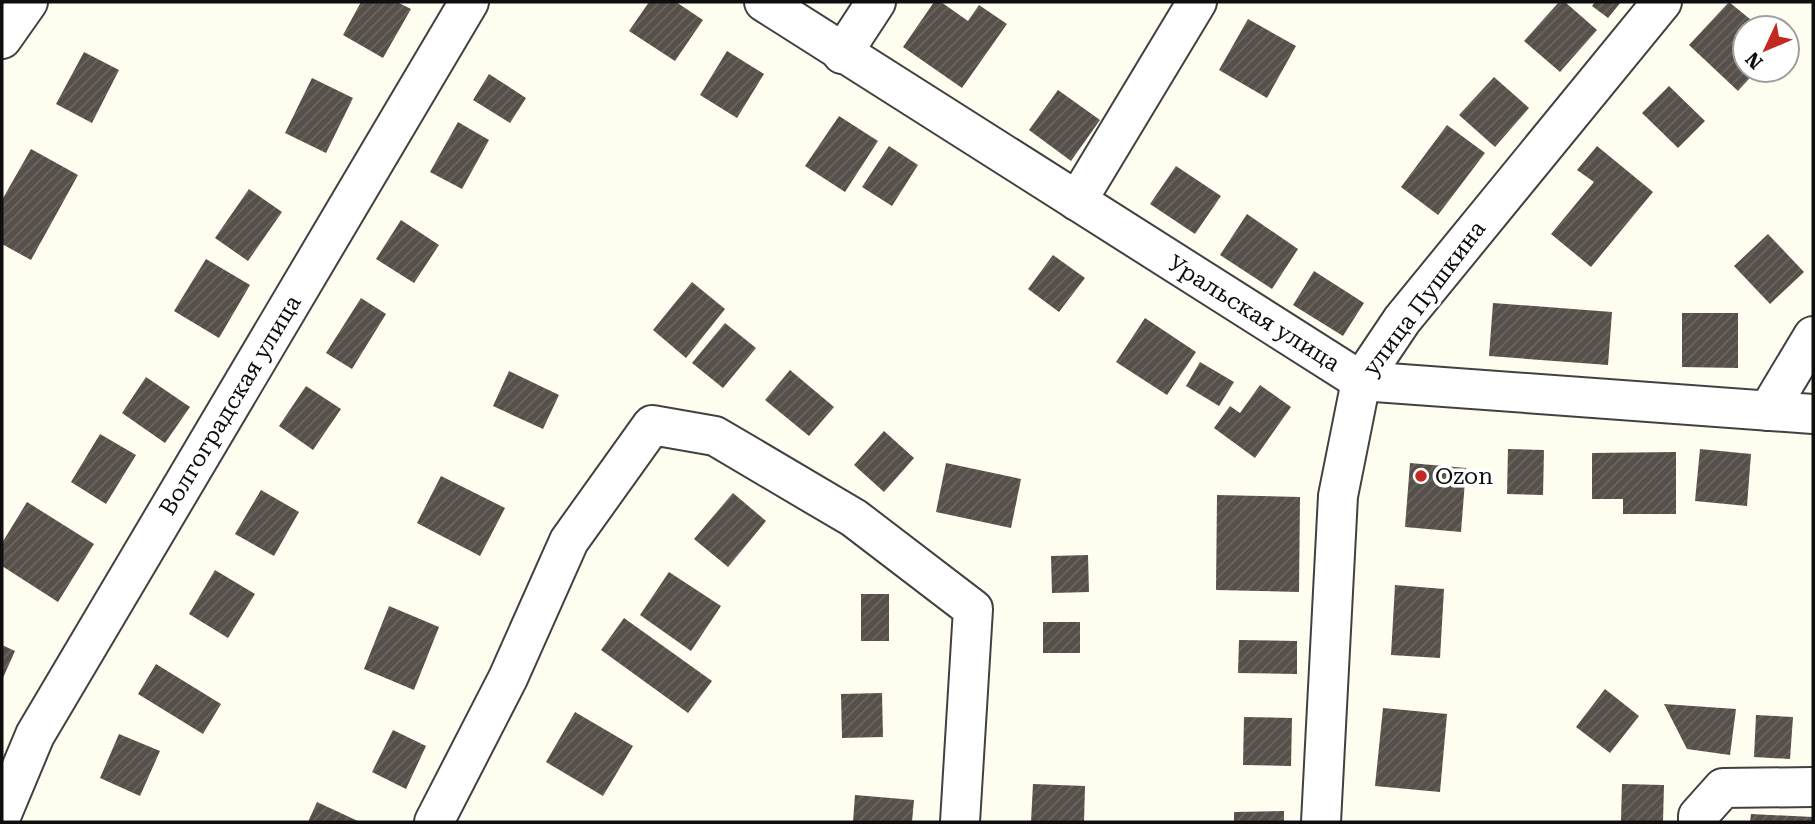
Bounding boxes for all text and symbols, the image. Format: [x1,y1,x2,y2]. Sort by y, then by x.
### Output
north arrow [1731,14,1801,84]
text: N [1741,47,1767,74]
street label: улица Пушкина [1357,215,1492,381]
street label: Уральская улица [1163,250,1345,378]
street label: Волгоградская улица [154,290,307,520]
place label: Ozon [1435,463,1493,490]
marker: Ozon [1413,468,1429,484]

